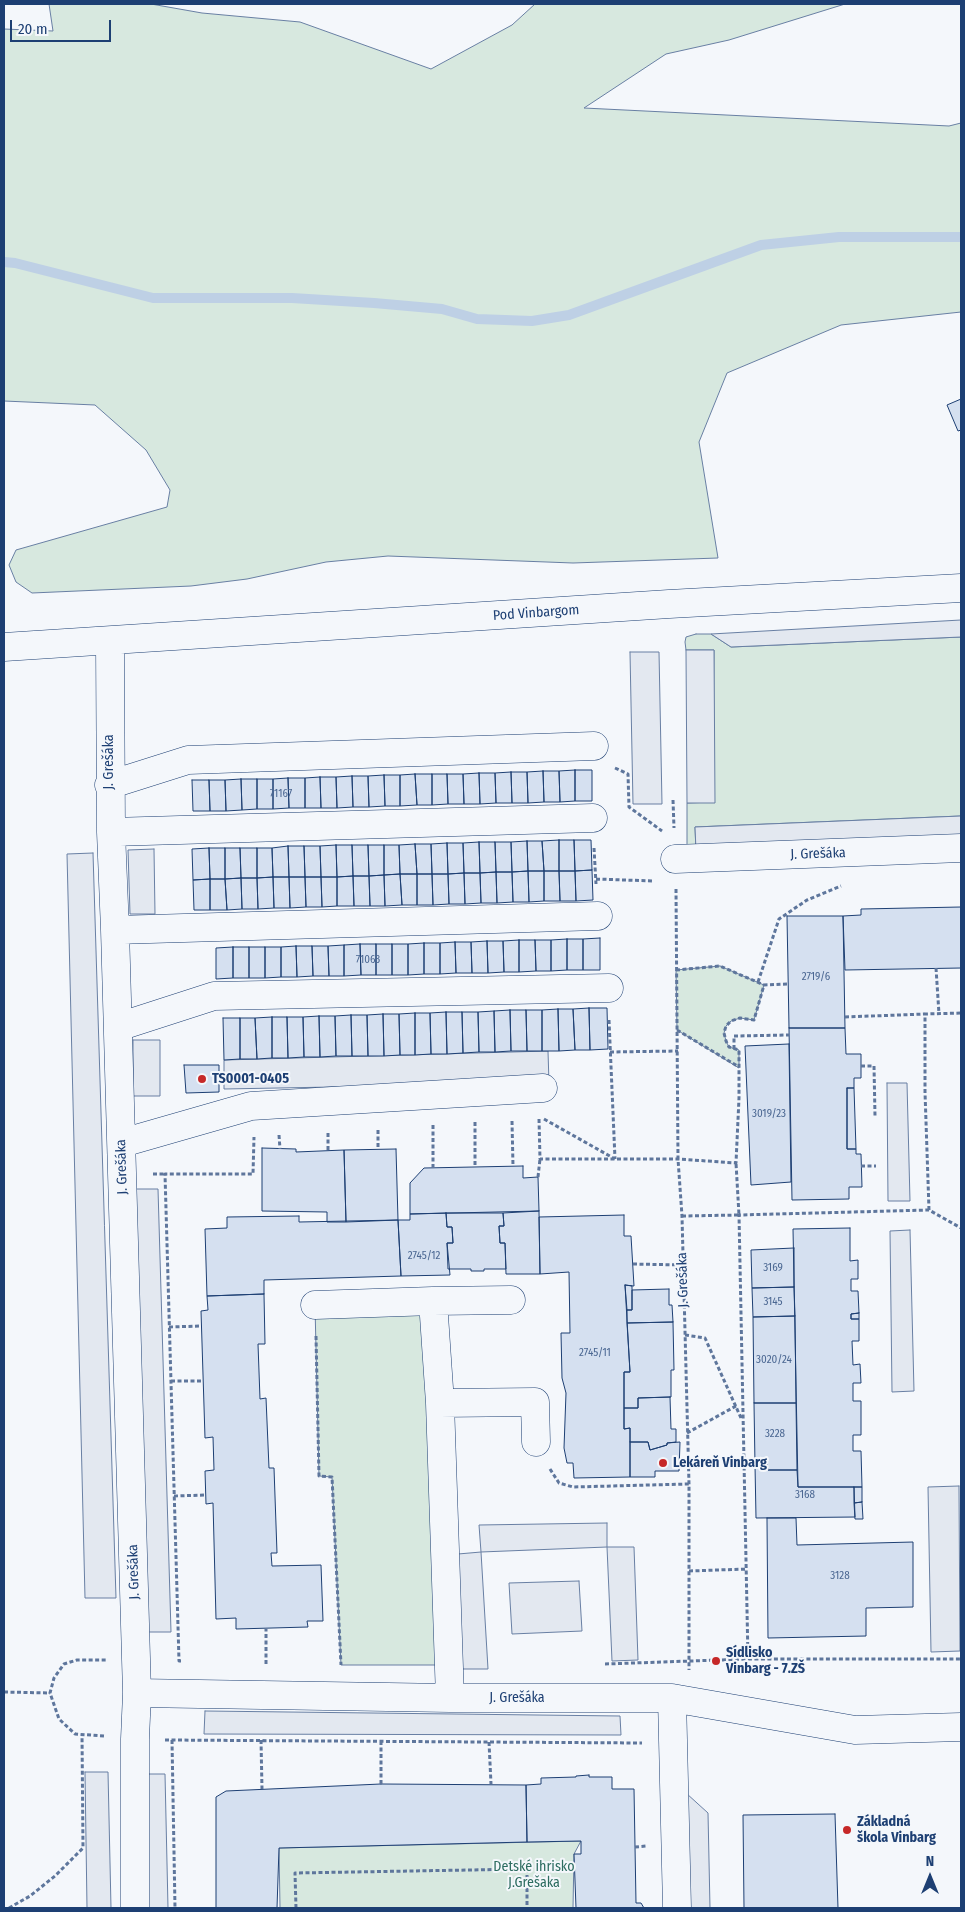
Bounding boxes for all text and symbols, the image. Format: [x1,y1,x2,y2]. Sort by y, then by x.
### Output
scale bar [12,10,114,42]
text: 20 m [18,20,48,38]
street label: Pod Vinbargom [492,602,580,624]
street label: J. Grešáka [101,734,117,790]
house number: 71167 [270,787,292,801]
street label: J. Grešáka [790,845,846,863]
house number: 71063 [356,953,380,967]
house number: 2719/6 [802,970,830,984]
place label: TS0001-0405 [212,1071,289,1087]
marker: TS0001-0405 [196,1073,208,1085]
house number: 3019/23 [752,1107,786,1121]
street label: J. Grešáka [113,1139,131,1195]
house number: 2745/12 [408,1249,440,1263]
street label: J. Grešáka [674,1252,692,1308]
house number: 3169 [763,1261,783,1275]
house number: 3145 [763,1295,783,1309]
house number: 2745/11 [579,1346,611,1360]
house number: 3020/24 [756,1353,792,1367]
house number: 3228 [765,1427,785,1441]
place label: Lekáreň Vinbarg [673,1455,767,1471]
marker: Lekáreň Vinbarg [657,1457,669,1469]
house number: 3168 [795,1488,815,1502]
street label: J. Grešáka [125,1544,143,1600]
house number: 3128 [830,1569,850,1583]
place label: Sídlisko Vinbarg - 7.ZŠ [726,1645,805,1678]
marker: Sídlisko Vinbarg - 7.ZŠ [710,1655,722,1667]
street label: J. Grešáka [489,1690,545,1706]
place label: Základná škola Vinbarg [857,1814,936,1846]
marker: Základná škola Vinbarg [841,1824,853,1836]
north arrow [905,1852,955,1902]
text: N [926,1853,934,1870]
park label: Detské ihrisko J.Grešaka [493,1859,575,1891]

